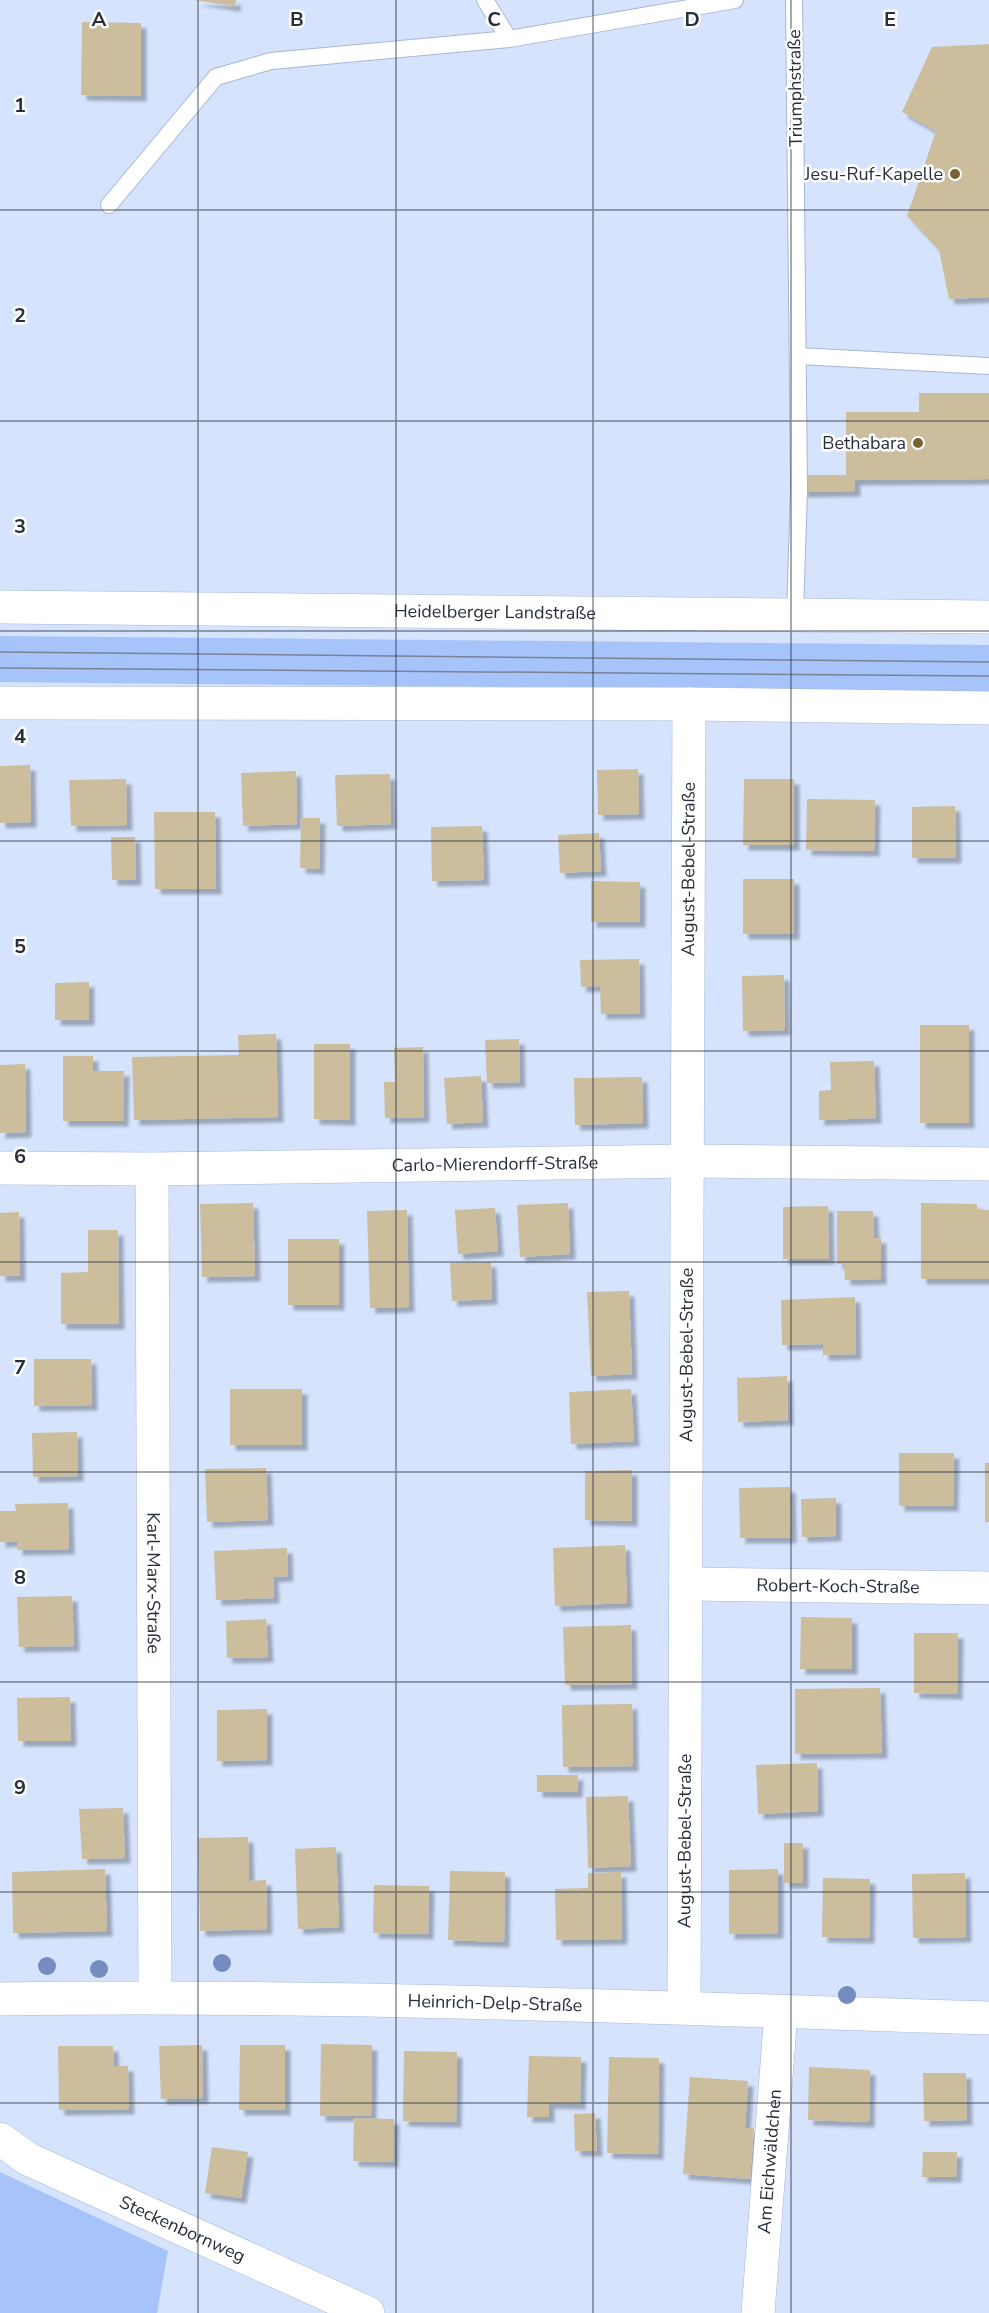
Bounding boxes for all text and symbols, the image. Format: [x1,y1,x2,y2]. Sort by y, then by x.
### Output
text: A [92,6,107,33]
text: B [290,6,304,33]
text: C [487,6,501,33]
text: D [684,6,700,33]
text: E [884,6,896,33]
street label: Triumphstraße [782,29,808,147]
text: 1 [14,92,26,119]
place label: Jesu-Ruf-Kapelle [804,162,943,186]
marker: Jesu-Ruf-Kapelle [948,167,962,181]
text: 2 [14,302,26,329]
place label: Bethabara [822,431,906,455]
marker: Bethabara [911,436,925,450]
text: 3 [14,513,26,540]
street label: Heidelberger Landstraße [394,599,596,625]
text: 4 [14,723,26,750]
street label: August-Bebel-Straße [676,782,701,956]
text: 5 [14,933,26,960]
text: 6 [14,1143,26,1170]
street label: Carlo-Mierendorff-Straße [392,1150,598,1177]
street label: August-Bebel-Straße [674,1268,699,1442]
text: 7 [14,1354,26,1381]
street label: Karl-Marx-Straße [141,1512,166,1654]
text: 8 [14,1564,26,1591]
street label: Robert-Koch-Straße [756,1573,920,1599]
street label: August-Bebel-Straße [672,1754,697,1928]
text: 9 [14,1774,26,1801]
street label: Heinrich-Delp-Straße [407,1989,583,2017]
street label: Am Eichwäldchen [752,2088,787,2235]
street label: Steckenbornweg [116,2190,249,2268]

